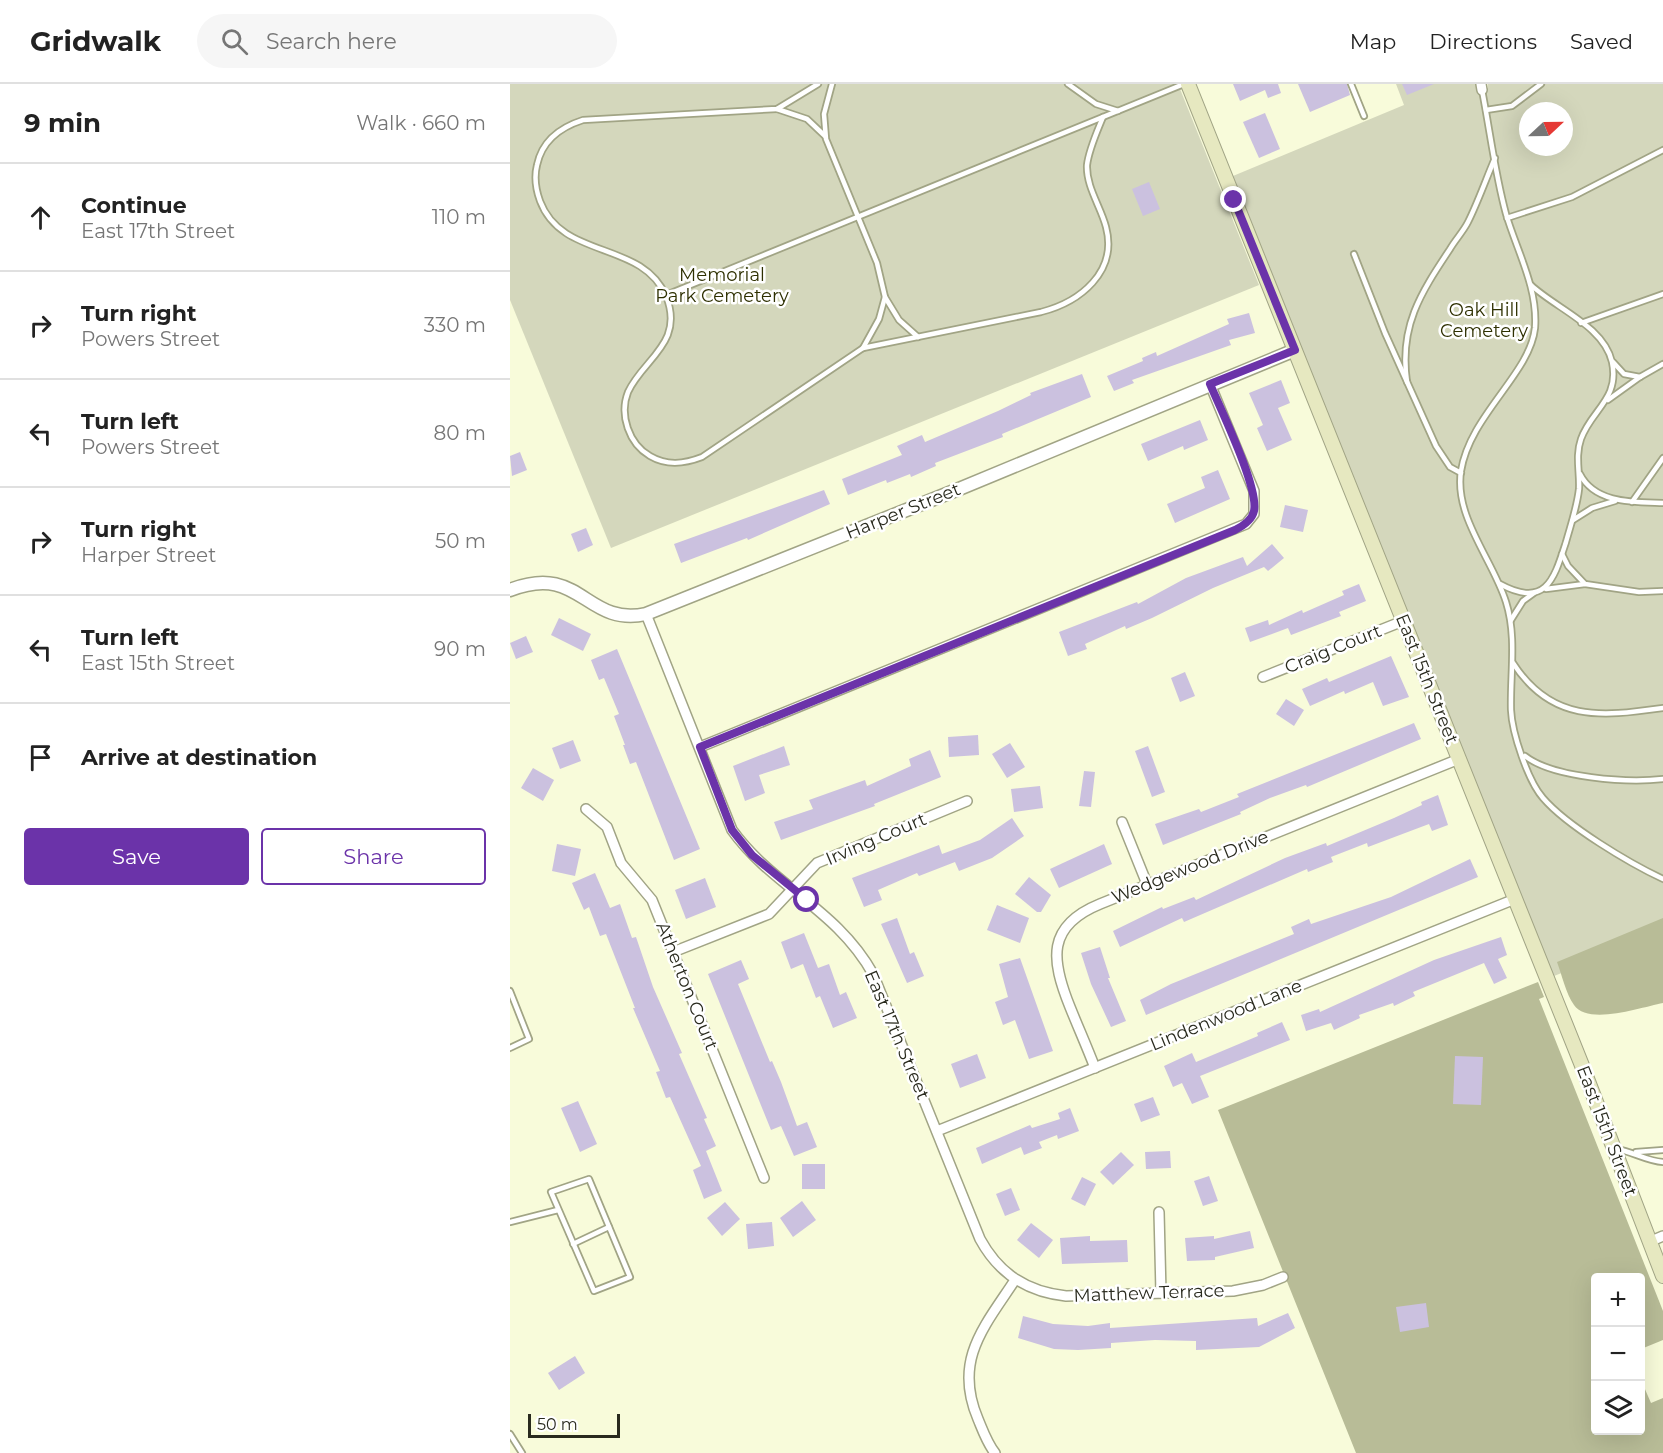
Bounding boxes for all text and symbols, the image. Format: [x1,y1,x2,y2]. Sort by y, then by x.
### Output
search box [197,14,617,68]
text: Gridwalk [30,24,161,58]
icon: search [218,25,251,58]
text: Search here [266,28,397,55]
text: Map [1350,29,1396,54]
text: Directions [1429,29,1537,54]
text: Saved [1570,29,1633,54]
north arrow [1519,102,1573,156]
text: 9 min [24,107,101,139]
text: Walk · 660 m [356,111,486,135]
route end [1220,186,1246,212]
text: Continue [81,192,187,219]
icon: ahead [24,201,57,234]
text: 110 m [432,205,486,229]
text: East 17th Street [81,219,235,243]
park label: Memorial Park Cemetery [655,264,789,307]
park label: Oak Hill Cemetery [1440,299,1528,342]
text: Turn right [81,300,196,327]
icon: right [24,309,57,342]
text: 330 m [424,313,486,337]
text: Powers Street [81,327,220,351]
text: Turn left [81,408,179,435]
icon: left [24,417,57,450]
text: 80 m [434,421,486,445]
text: Powers Street [81,435,220,459]
street label: Harper Street [842,478,964,544]
text: Turn right [81,516,196,543]
icon: right [24,525,57,558]
text: 50 m [435,529,486,553]
text: Harper Street [81,543,216,567]
street label: East 15th Street [1391,611,1463,747]
street label: Craig Court [1281,620,1385,678]
text: Turn left [81,624,179,651]
icon: left [24,633,57,666]
text: 90 m [434,637,486,661]
text: East 15th Street [81,651,235,675]
icon: arrive [24,741,57,774]
text: Arrive at destination [81,744,317,771]
street label: Irving Court [822,808,930,870]
street label: Wedgewood Drive [1108,825,1272,909]
button: Save [24,828,249,885]
button: Share [261,828,486,885]
route start [793,886,819,912]
street label: Atherton Court [651,919,723,1053]
street label: East 17th Street [860,967,934,1103]
street label: Lindenwood Lane [1147,974,1305,1056]
street label: East 15th Street [1572,1062,1642,1200]
map controls [1591,1273,1645,1435]
button: + [1591,1273,1645,1327]
street label: Matthew Terrace [1073,1279,1225,1307]
button: − [1591,1327,1645,1381]
button: layers [1591,1381,1645,1435]
scale bar [528,1411,620,1438]
text: 50 m [537,1415,578,1434]

